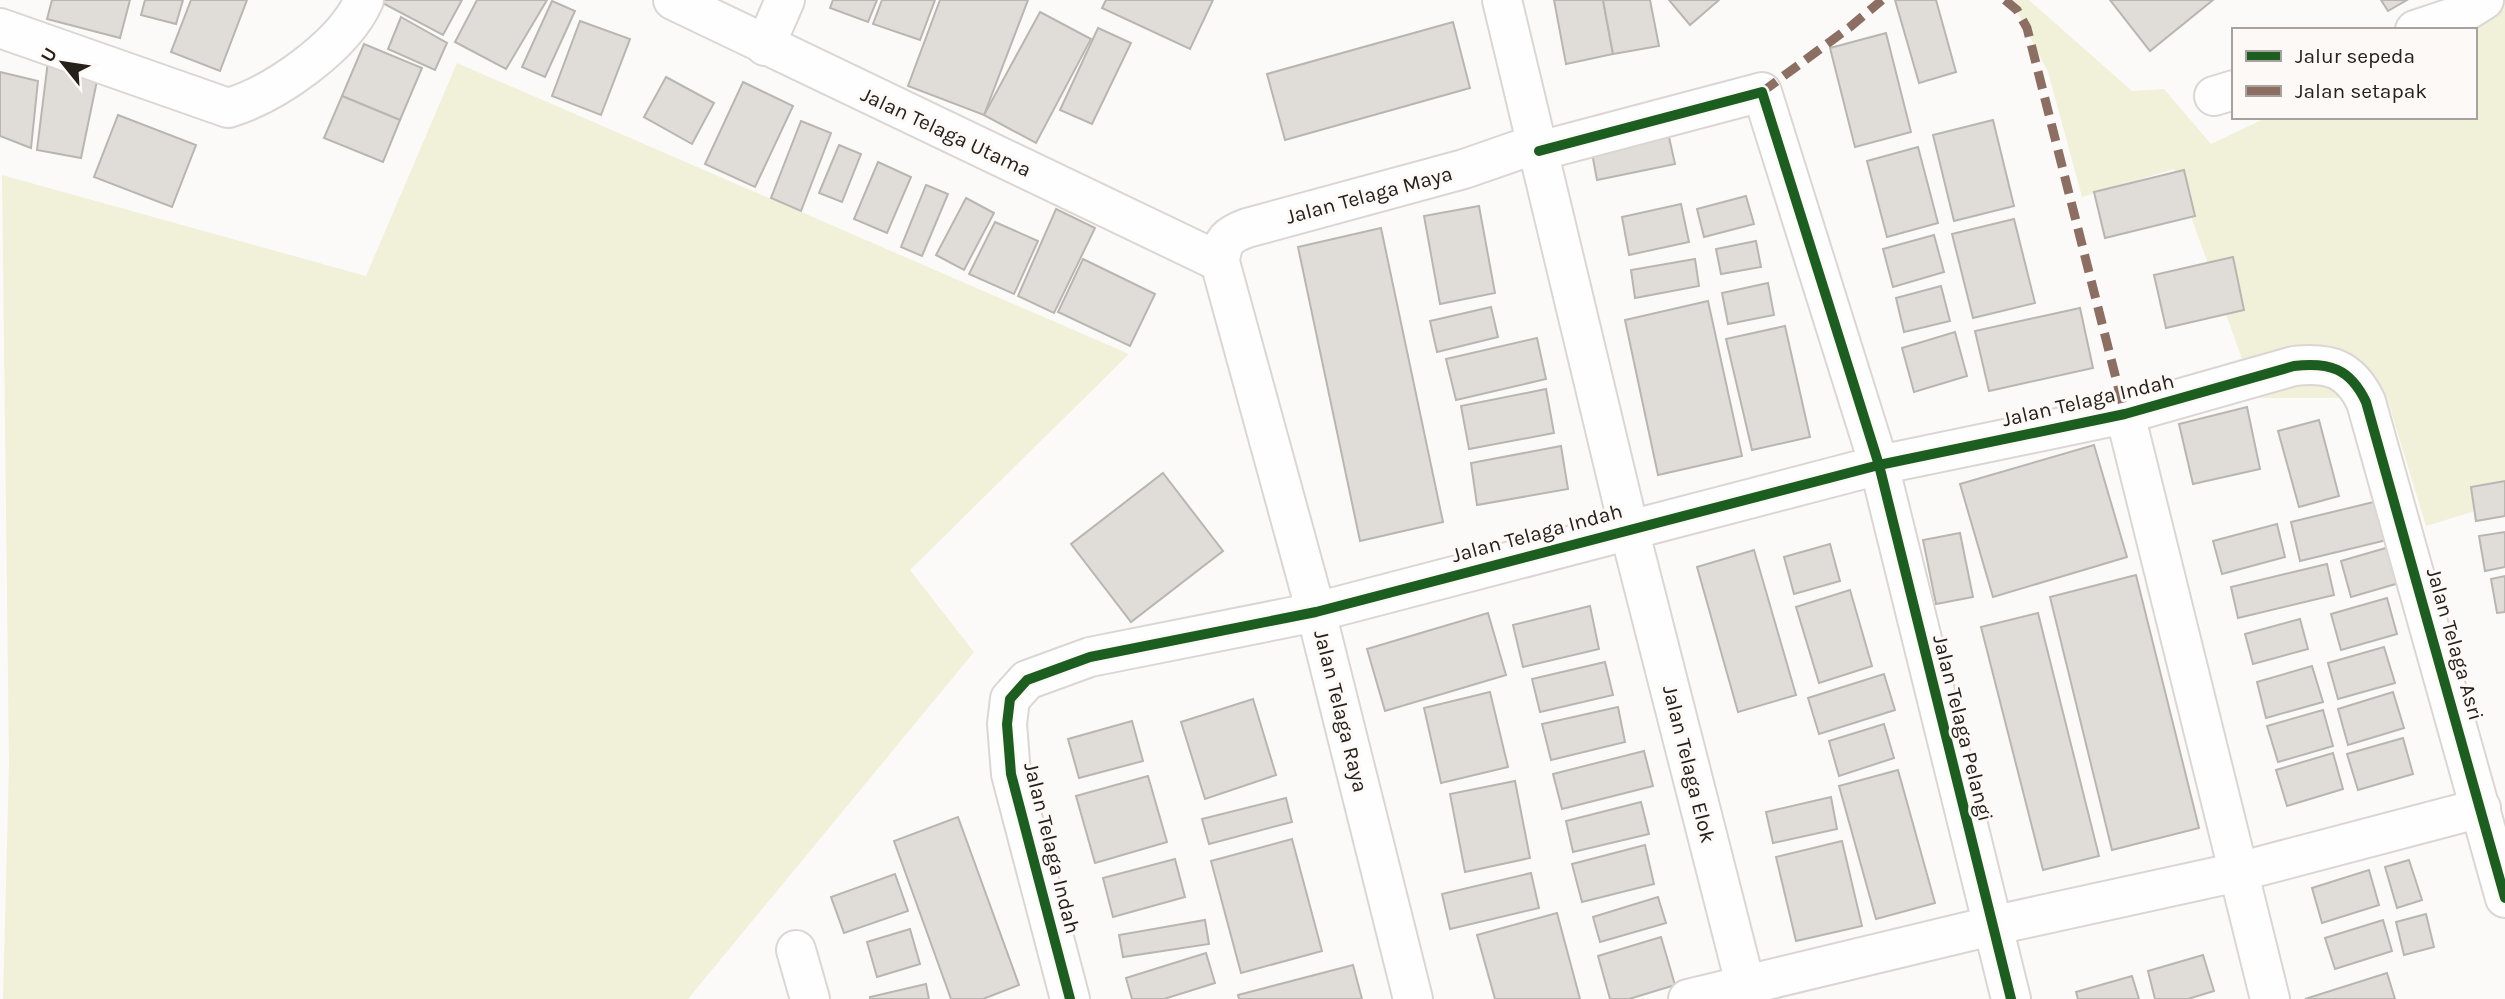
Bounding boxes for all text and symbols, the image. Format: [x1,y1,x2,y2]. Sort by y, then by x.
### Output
north arrow [28,28,98,98]
legend [2232,28,2477,119]
text: U [36,44,62,66]
text: Jalur sepeda [2295,44,2415,68]
text: Jalan setapak [2295,79,2427,103]
street label: Jalan Telaga Utama [857,82,1035,182]
street label: Jalan Telaga Maya [1283,161,1455,229]
street label: Jalan Telaga Indah [2000,369,2176,431]
street label: Jalan Telaga Indah [1449,499,1625,567]
street label: Jalan Telaga Asri [2422,565,2488,723]
street label: Jalan Telaga Raya [1309,627,1373,795]
street label: Jalan Telaga Pelangi [1928,632,1998,824]
street label: Jalan Telaga Elok [1658,683,1720,846]
street label: Jalan Telaga Indah [1019,760,1085,936]

